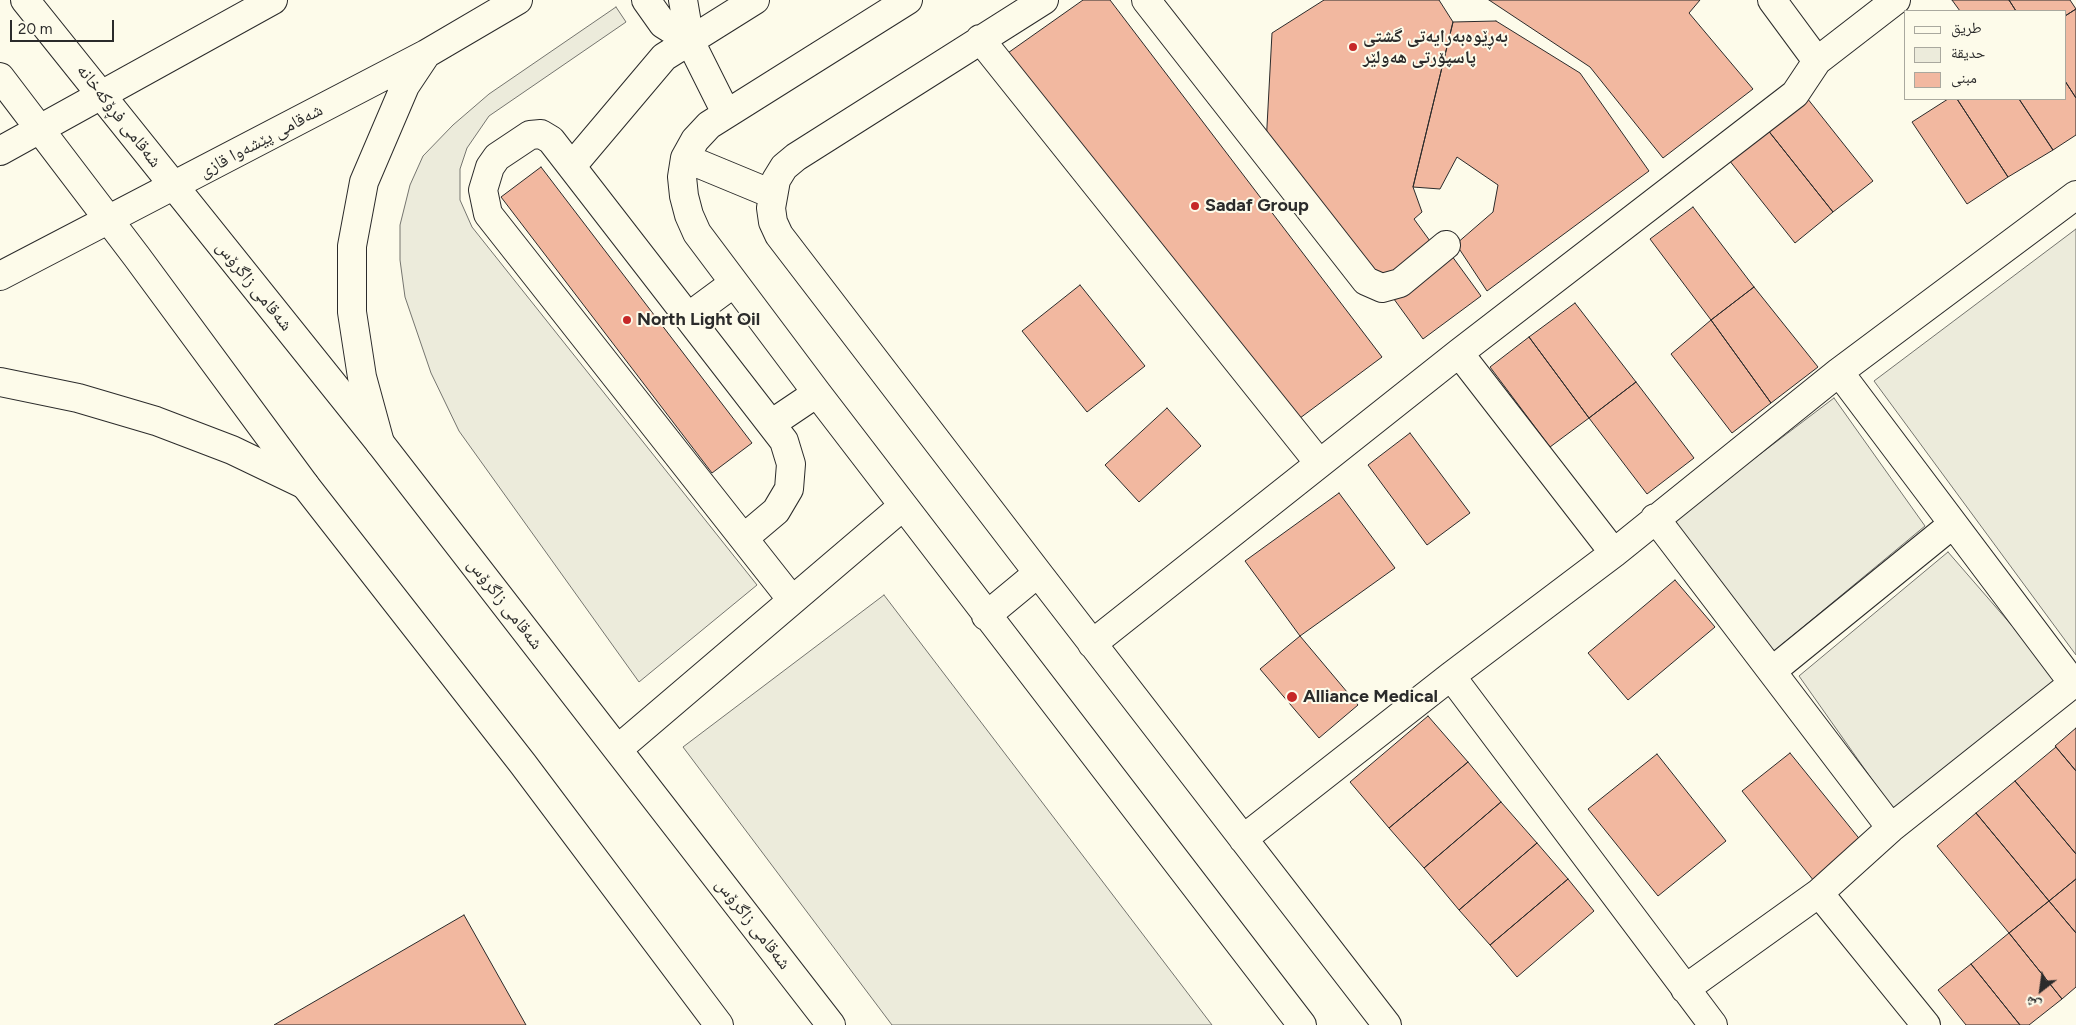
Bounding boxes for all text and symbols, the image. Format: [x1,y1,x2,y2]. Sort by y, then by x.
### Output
scale bar [12,10,116,42]
legend [1904,10,2066,100]
text: طريق [1951,19,1982,37]
text: 20 m [18,20,52,38]
place label: بەڕێوەبەرایەتی گشتی پاسپۆرتی هەولێر [1363,26,1508,68]
marker: بەڕێوەبەرایەتی گشتی پاسپۆرتی هەولێر [1347,41,1359,53]
text: حديقة [1951,44,1985,62]
street label: شەقامی فڕۆکەخانە [72,60,166,172]
text: مبنى [1951,69,1977,87]
street label: شەقامی پێشەوا قازی [195,99,327,183]
place label: Sadaf Group [1205,195,1309,217]
marker: Sadaf Group [1189,200,1201,212]
street label: شەقامی زاگرۆس [211,237,297,335]
place label: North Light Oil [637,309,760,331]
marker: North Light Oil [621,314,633,326]
street label: شەقامی زاگرۆس [463,554,547,654]
place label: Alliance Medical [1303,686,1438,708]
marker: Alliance Medical [1285,690,1299,704]
street label: شەقامی زاگرۆس [711,874,795,974]
north arrow [2016,965,2066,1015]
text: ش [2023,992,2044,1015]

